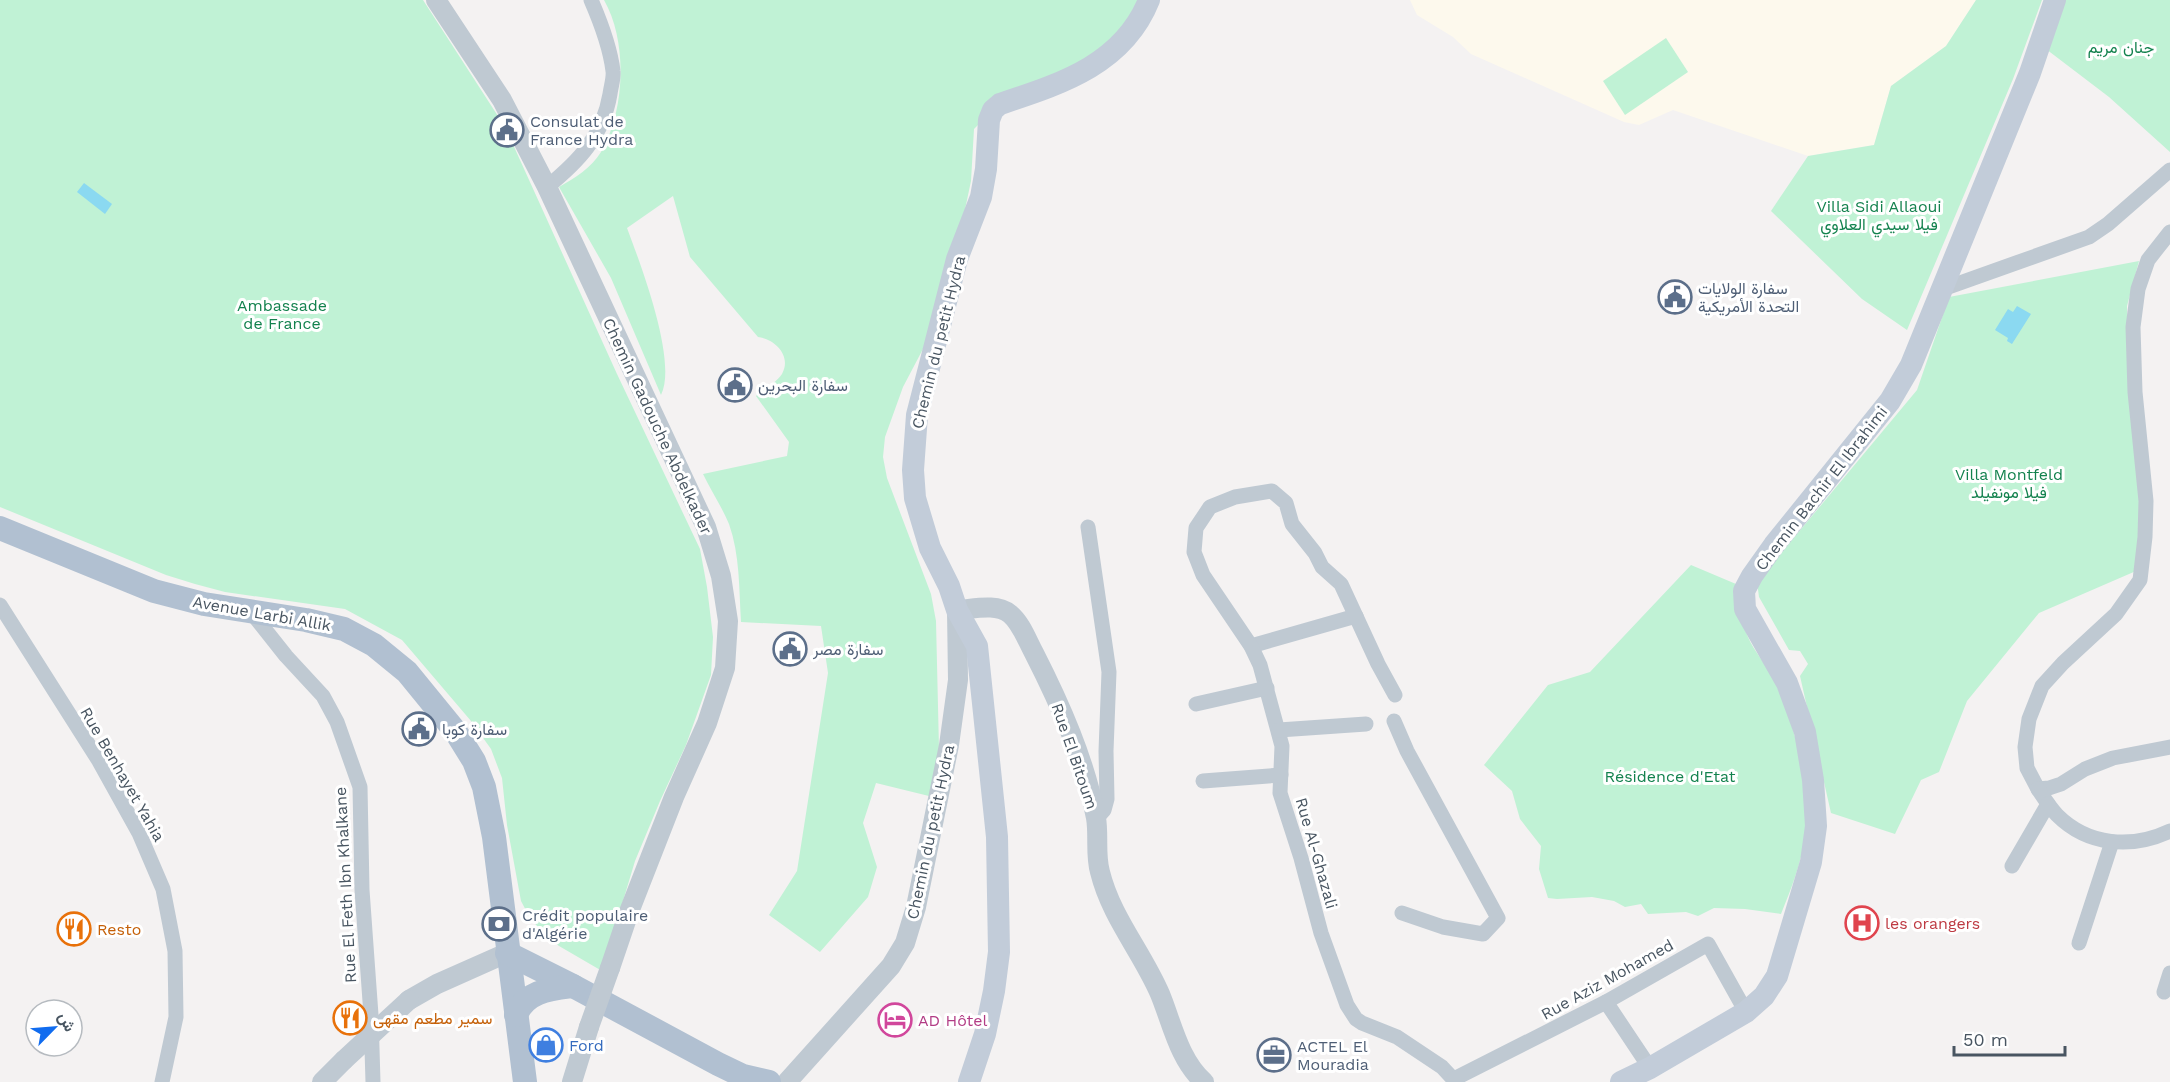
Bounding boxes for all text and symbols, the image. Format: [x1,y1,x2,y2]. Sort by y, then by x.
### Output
park label: جنان مريم [2088,38,2154,58]
public building icon: Consulat de France Hydra [489,112,525,148]
place label: Consulat de France Hydra [530,112,633,149]
park label: Villa Sidi Allaoui فيلا سيدي العلاوي [1816,197,1942,238]
street label: Chemin du petit Hydra [908,254,969,431]
public building icon: سفارة الولايات التحدة الأمريكية [1657,279,1693,315]
place label: سفارة الولايات التحدة الأمريكية [1698,279,1799,317]
park label: Ambassade de France [237,296,327,333]
street label: Chemin Gadouche Abdelkader [599,315,716,538]
public building icon: سفارة البحرين [717,367,753,403]
place label: سفارة البحرين [758,376,848,396]
street label: Chemin Bachir El Ibrahimi [1751,403,1891,574]
park label: Villa Montfeld فيلا مونفيلد [1955,465,2063,503]
street label: Avenue Larbi Allik [191,592,332,635]
public building icon: سفارة مصر [772,631,808,667]
place label: سفارة مصر [812,640,883,660]
street label: Rue El Bitoum [1047,701,1102,812]
street label: Rue Benhayet Yahia [76,704,169,845]
public building icon: سفارة كوبا [401,711,437,747]
place label: سفارة كوبا [442,720,507,740]
street label: Chemin du petit Hydra [903,743,958,921]
park label: Résidence d'Etat [1605,767,1736,786]
street label: Rue El Feth Ibn Khalkane [331,786,360,984]
street label: Rue Al-Ghazali [1292,795,1341,911]
hospital icon: les orangers [1844,905,1880,941]
bank icon: Crédit populaire d'Algérie [481,906,517,942]
place label: Crédit populaire d'Algérie [522,906,648,943]
restaurant icon: Resto [56,911,92,947]
place label: les orangers [1885,914,1980,933]
place label: Resto [97,920,141,939]
street label: Rue Aziz Mohamed [1538,935,1677,1024]
north arrow [24,998,84,1058]
restaurant icon: سمير مطعم مقهى [332,1000,368,1036]
hotel icon: AD Hôtel [877,1002,913,1038]
text: ش [54,1009,80,1035]
place label: سمير مطعم مقهى [373,1009,492,1029]
place label: AD Hôtel [918,1011,988,1030]
scale bar [1954,1019,2065,1057]
shop icon: Ford [528,1027,564,1063]
text: 50 m [1963,1029,2008,1050]
place label: Ford [569,1036,604,1055]
office icon: ACTEL El Mouradia [1256,1037,1292,1073]
place label: ACTEL El Mouradia [1297,1037,1369,1074]

